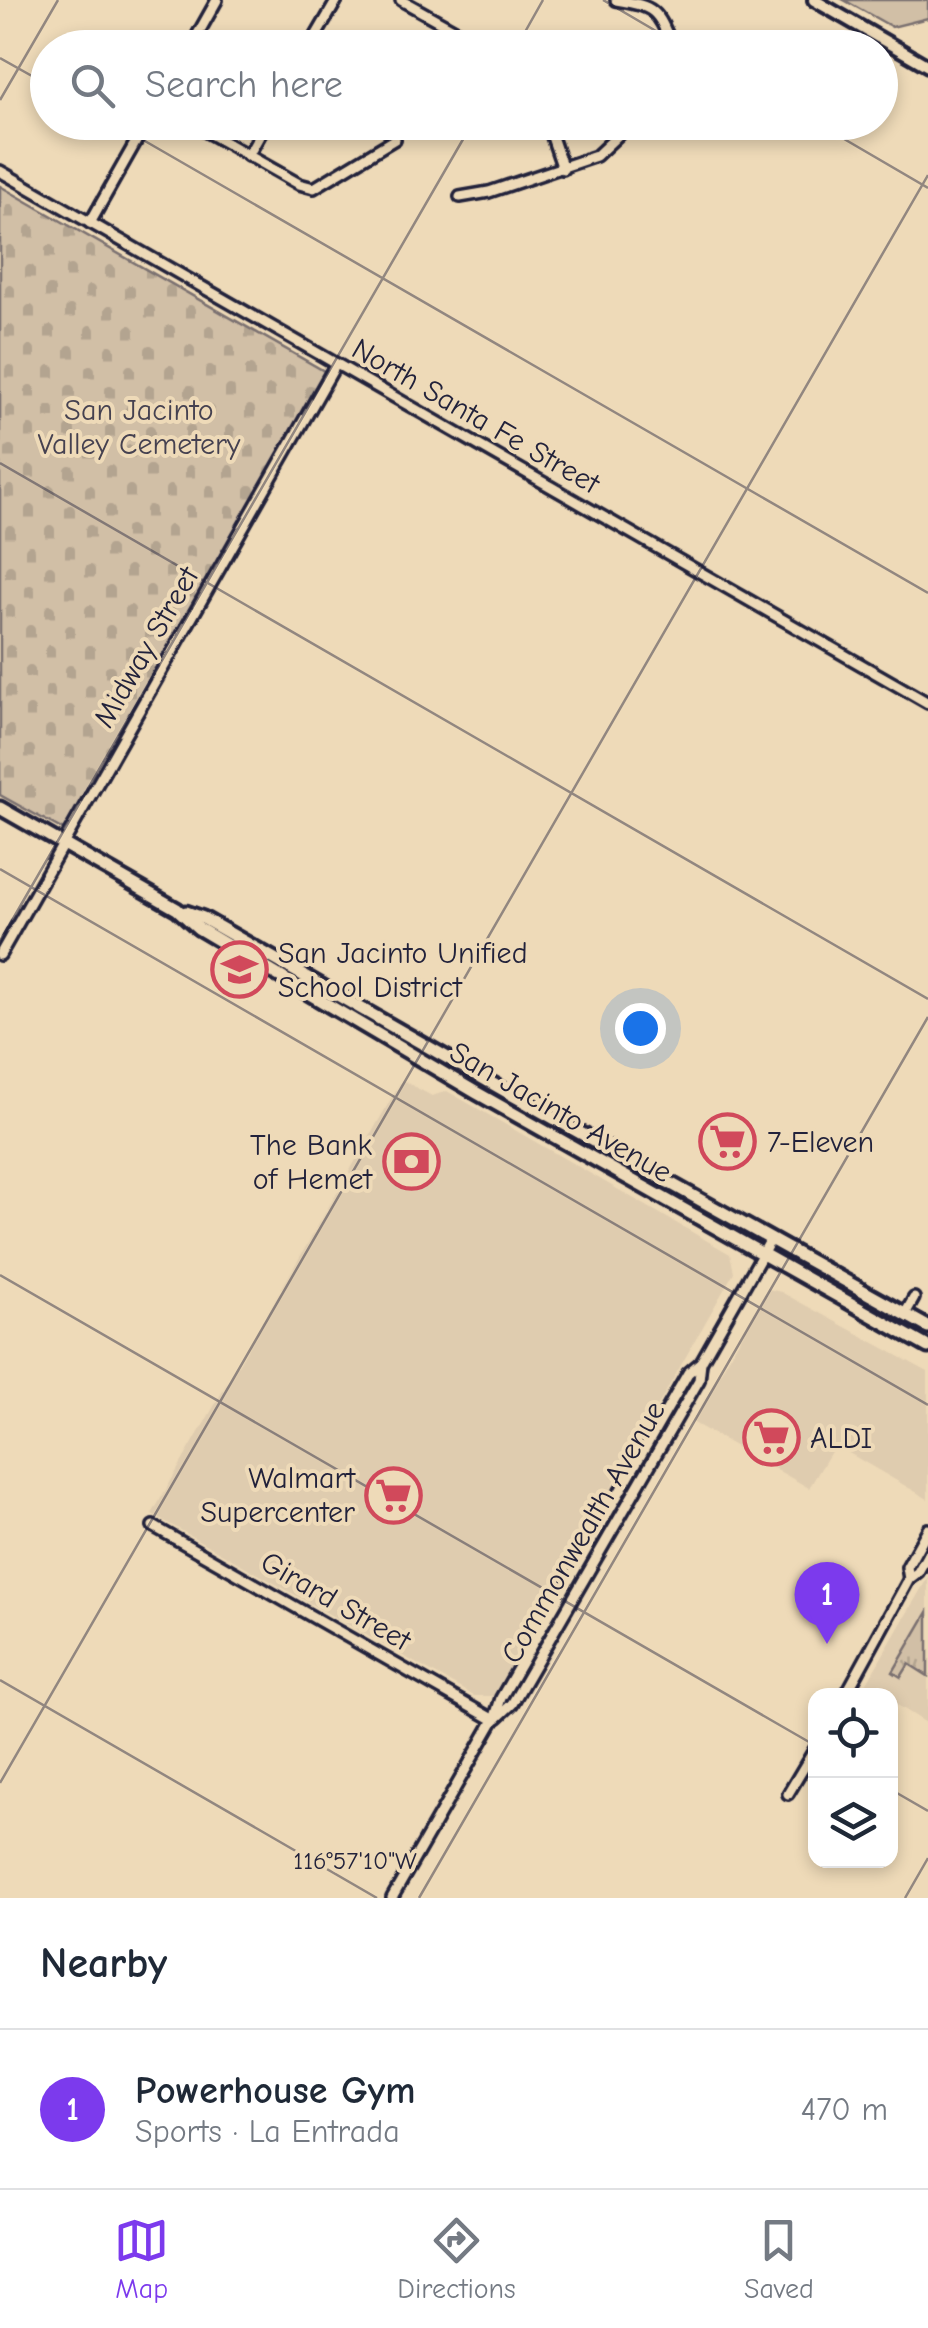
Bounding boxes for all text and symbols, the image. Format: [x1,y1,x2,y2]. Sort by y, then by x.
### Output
search box [30,30,898,140]
icon: search [65,58,120,113]
text: Search here [145,63,343,107]
street label: North Santa Fe Street [346,331,607,502]
park label: San Jacinto Valley Cemetery [38,393,241,462]
street label: Midway Street [86,560,207,734]
place label: San Jacinto Unified School District [278,936,528,1005]
school or university icon: San Jacinto Unified School District [209,940,269,1000]
your location [615,1003,666,1054]
street label: San Jacinto Avenue [443,1035,678,1190]
supermarket icon: 7-Eleven [698,1112,758,1172]
place label: 7-Eleven [767,1125,874,1160]
place label: The Bank of Hemet [250,1128,373,1197]
bank icon: The Bank of Hemet [381,1132,441,1192]
street label: Commonwealth Avenue [494,1395,673,1670]
supermarket icon: ALDI [741,1408,801,1468]
place label: ALDI [810,1421,872,1456]
place label: Walmart Supercenter [200,1461,356,1530]
supermarket icon: Walmart Supercenter [364,1465,424,1525]
street label: Girard Street [255,1544,418,1659]
pin: 1 [794,1562,860,1644]
map controls [808,1688,898,1868]
button: locate [808,1688,898,1778]
button: layers [808,1778,898,1868]
text: 116°57'10"W [293,1846,417,1875]
text: Nearby [40,1939,167,1988]
text: Powerhouse Gym [135,2069,415,2113]
text: 1 [66,2091,79,2128]
text: 470 m [801,2091,888,2128]
text: Sports · La Entrada [135,2113,400,2150]
tab: Map [114,2213,169,2305]
tab: Directions [397,2213,516,2305]
tab: Saved [744,2213,814,2305]

